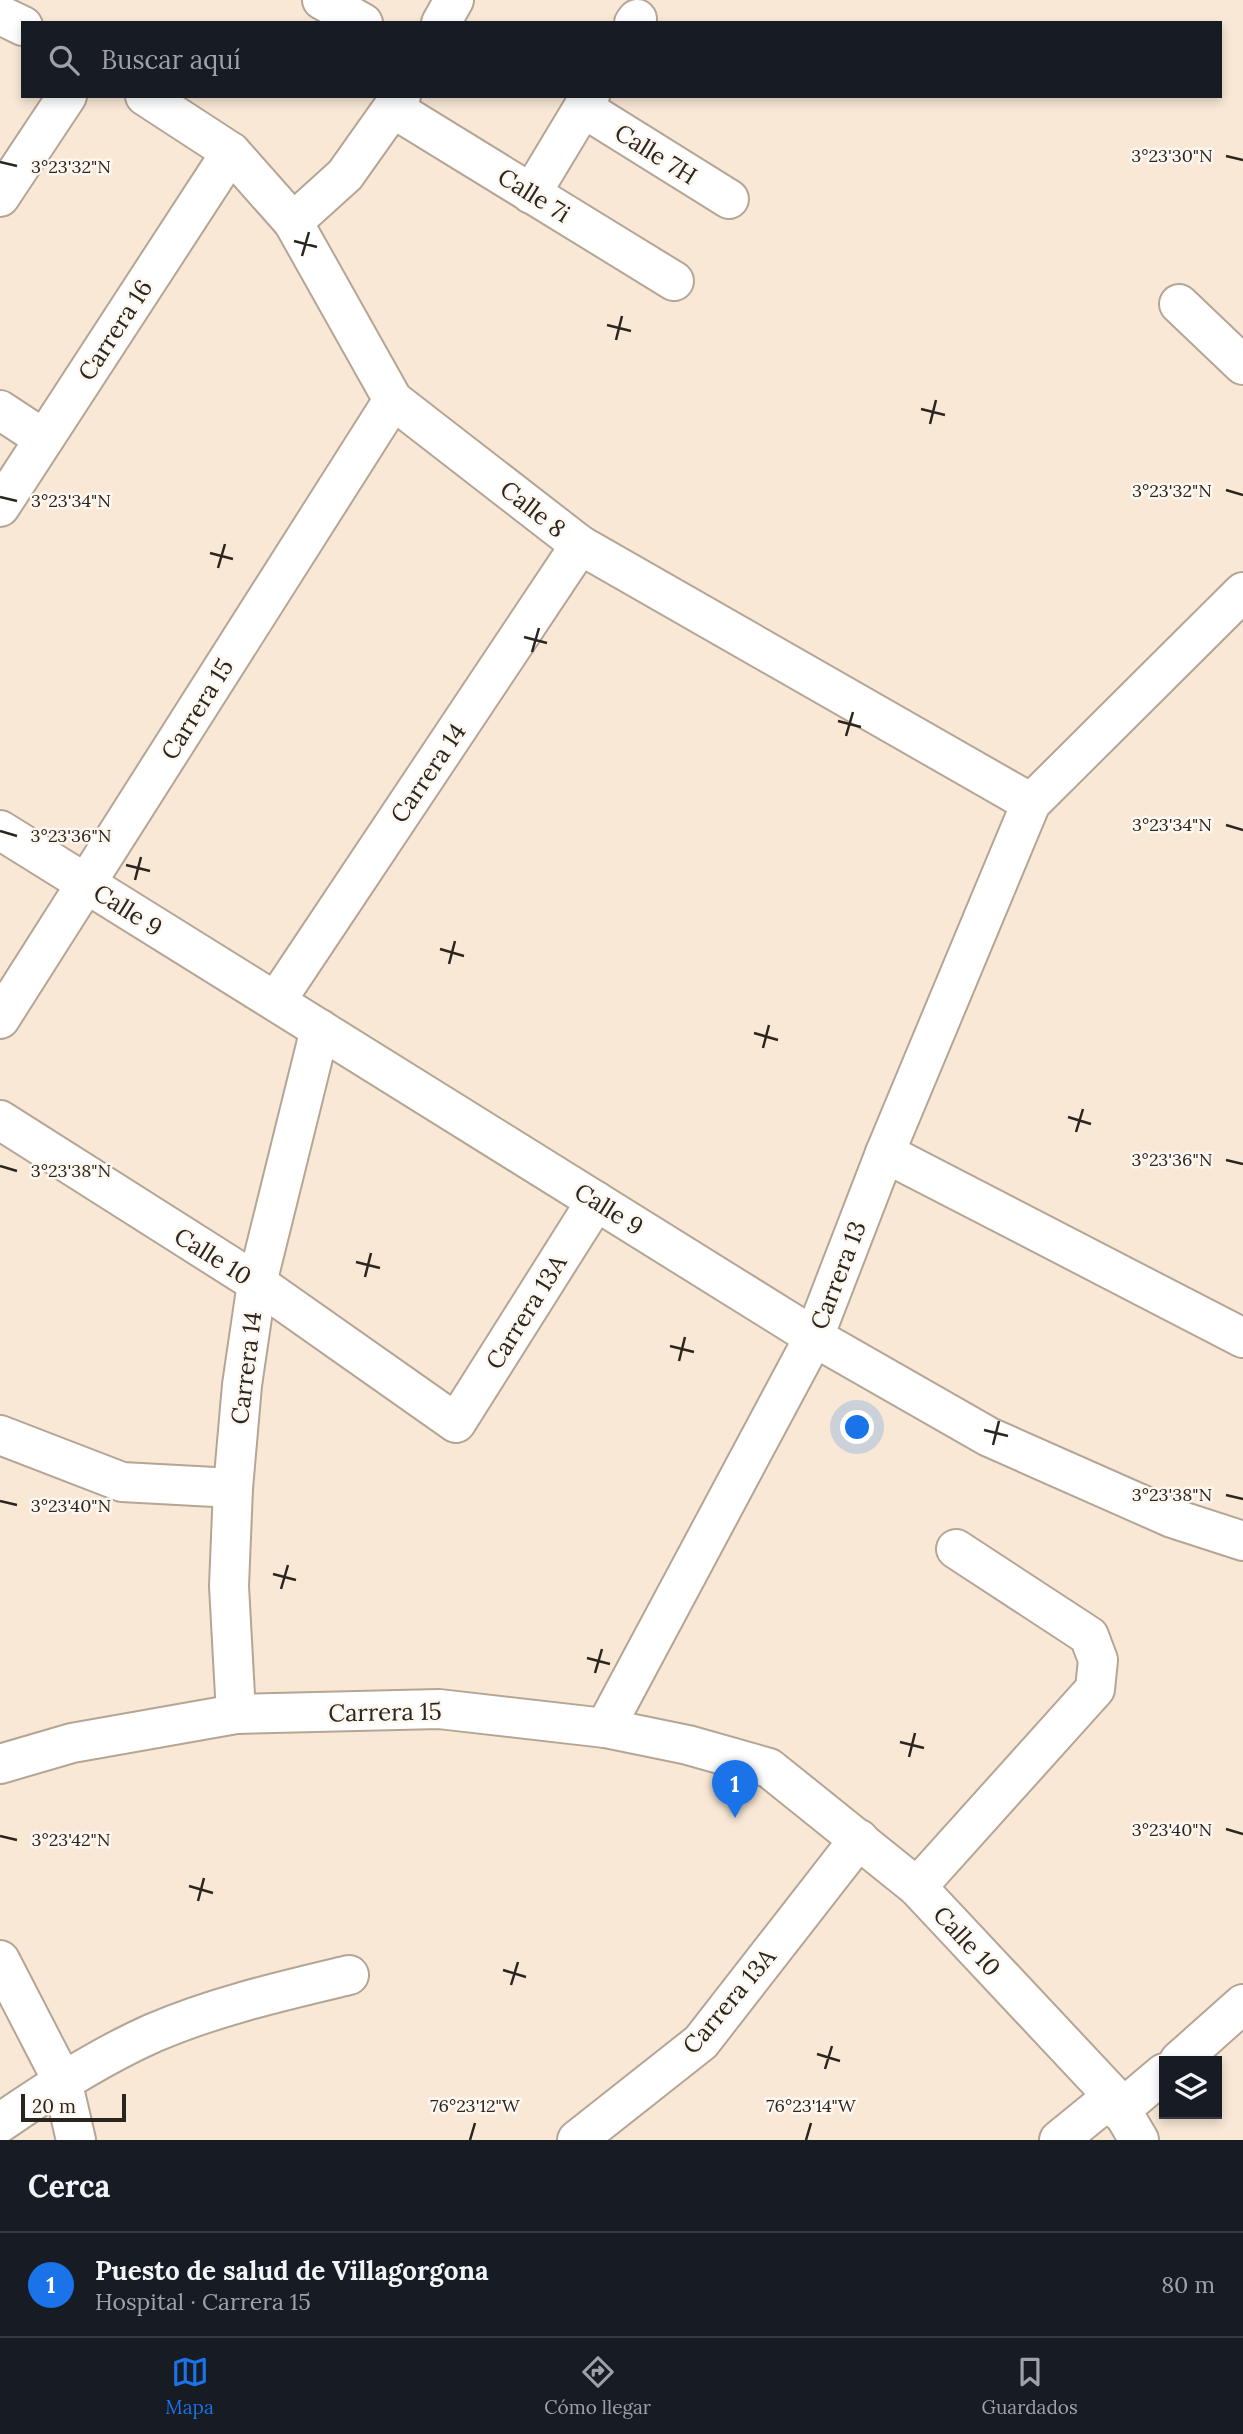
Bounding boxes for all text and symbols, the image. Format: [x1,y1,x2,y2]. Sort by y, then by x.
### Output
search box [21,21,1222,98]
icon: search [45,41,83,79]
text: Buscar aquí [101,43,241,76]
street label: Calle 7H [609,117,703,191]
text: 3°23'30"N [1131,144,1213,167]
text: 3°23'32"N [31,155,111,178]
street label: Calle 7i [492,161,576,229]
street label: Carrera 16 [71,274,159,386]
street label: Calle 8 [494,474,572,544]
text: 3°23'32"N [1132,479,1212,502]
text: 3°23'34"N [31,489,111,512]
street label: Carrera 15 [154,653,240,765]
street label: Carrera 14 [383,717,473,829]
text: 3°23'34"N [1132,813,1212,836]
text: 3°23'36"N [31,824,111,847]
street label: Calle 9 [88,877,168,943]
text: 3°23'36"N [1132,1148,1212,1171]
text: 3°23'38"N [31,1159,111,1182]
street label: Calle 9 [569,1176,649,1242]
street label: Carrera 13 [803,1216,873,1334]
street label: Calle 10 [169,1220,257,1292]
street label: Carrera 13A [479,1248,574,1375]
street label: Carrera 14 [224,1310,268,1426]
your location [840,1410,874,1444]
text: 3°23'38"N [1132,1483,1212,1506]
text: 3°23'40"N [31,1494,111,1517]
street label: Carrera 15 [328,1696,442,1728]
pin: 1 [712,1760,758,1818]
text: 3°23'40"N [1132,1818,1212,1841]
text: 3°23'42"N [31,1828,111,1851]
street label: Calle 10 [927,1899,1007,1983]
street label: Carrera 13A [676,1941,783,2060]
map controls [1159,2056,1222,2119]
button: layers [1159,2056,1222,2119]
scale bar [21,2091,126,2123]
text: 20 m [32,2094,76,2118]
text: 76°23'12"W [430,2094,521,2117]
text: 76°23'14"W [766,2094,857,2117]
text: Cerca [28,2167,110,2205]
text: Puesto de salud de Villagorgona [95,2254,489,2287]
text: 1 [46,2270,56,2299]
text: 80 m [1161,2270,1215,2299]
text: Hospital · Carrera 15 [95,2287,311,2316]
tab: Mapa [165,2353,214,2419]
tab: Cómo llegar [544,2353,651,2419]
tab: Guardados [982,2353,1078,2419]

